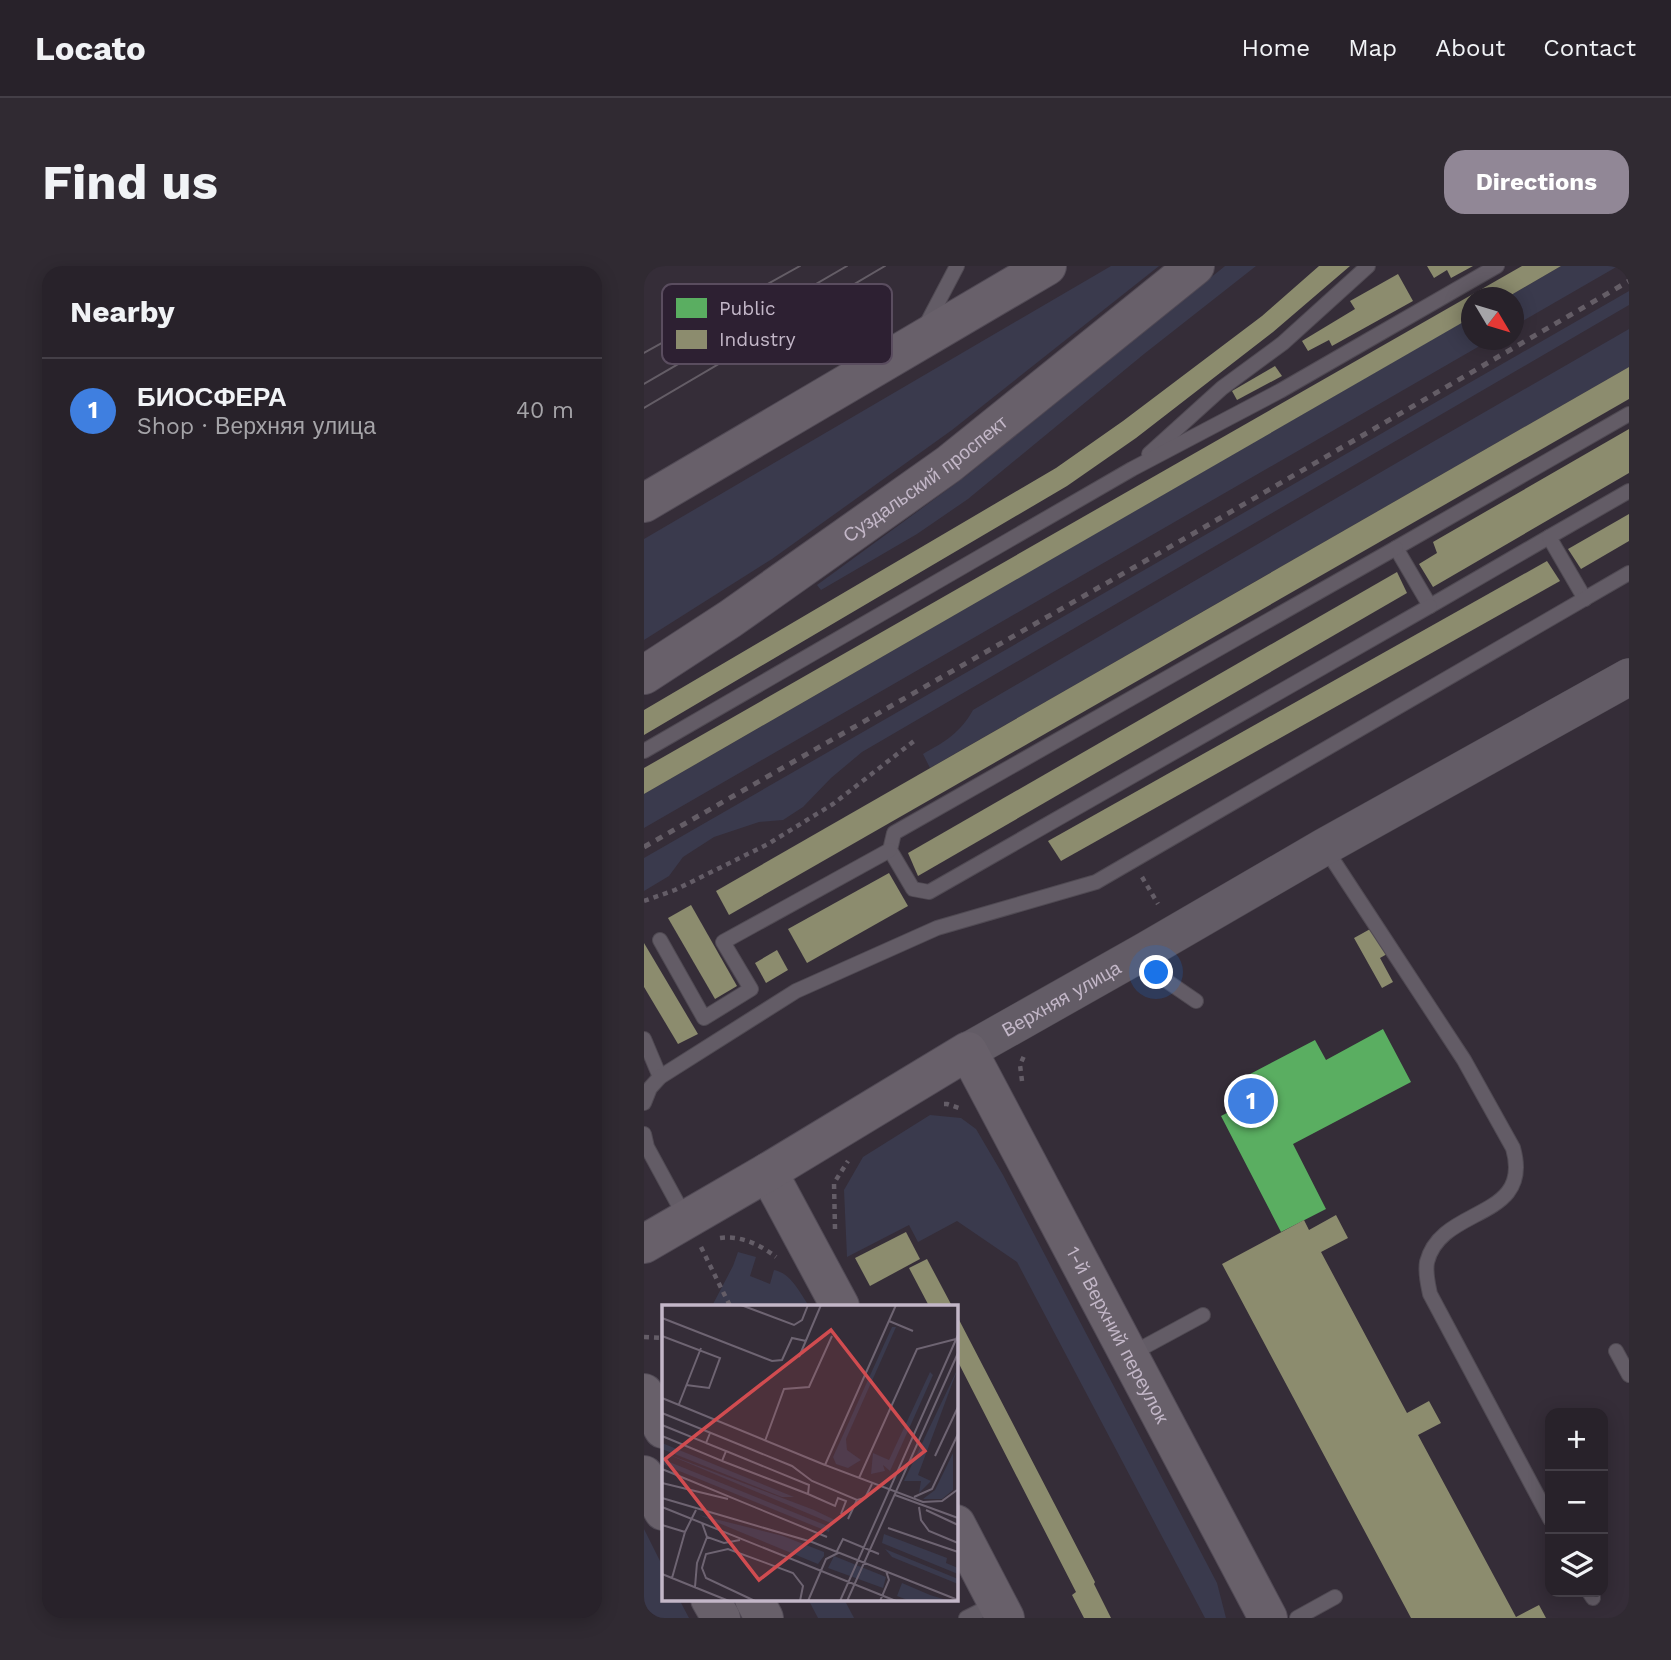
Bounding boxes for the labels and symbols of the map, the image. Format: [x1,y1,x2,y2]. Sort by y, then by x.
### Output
legend [662,284,892,364]
north arrow [1461,287,1524,350]
text: Public [719,297,776,320]
text: Industry [719,328,796,351]
street label: Суздальский проспект [838,410,1012,547]
street label: Верхняя улица [998,955,1125,1041]
your location [1139,955,1173,989]
pin: 1 [1228,1075,1274,1127]
street label: 1-й Верхний переулок [1062,1242,1175,1428]
inset map [662,1305,957,1600]

